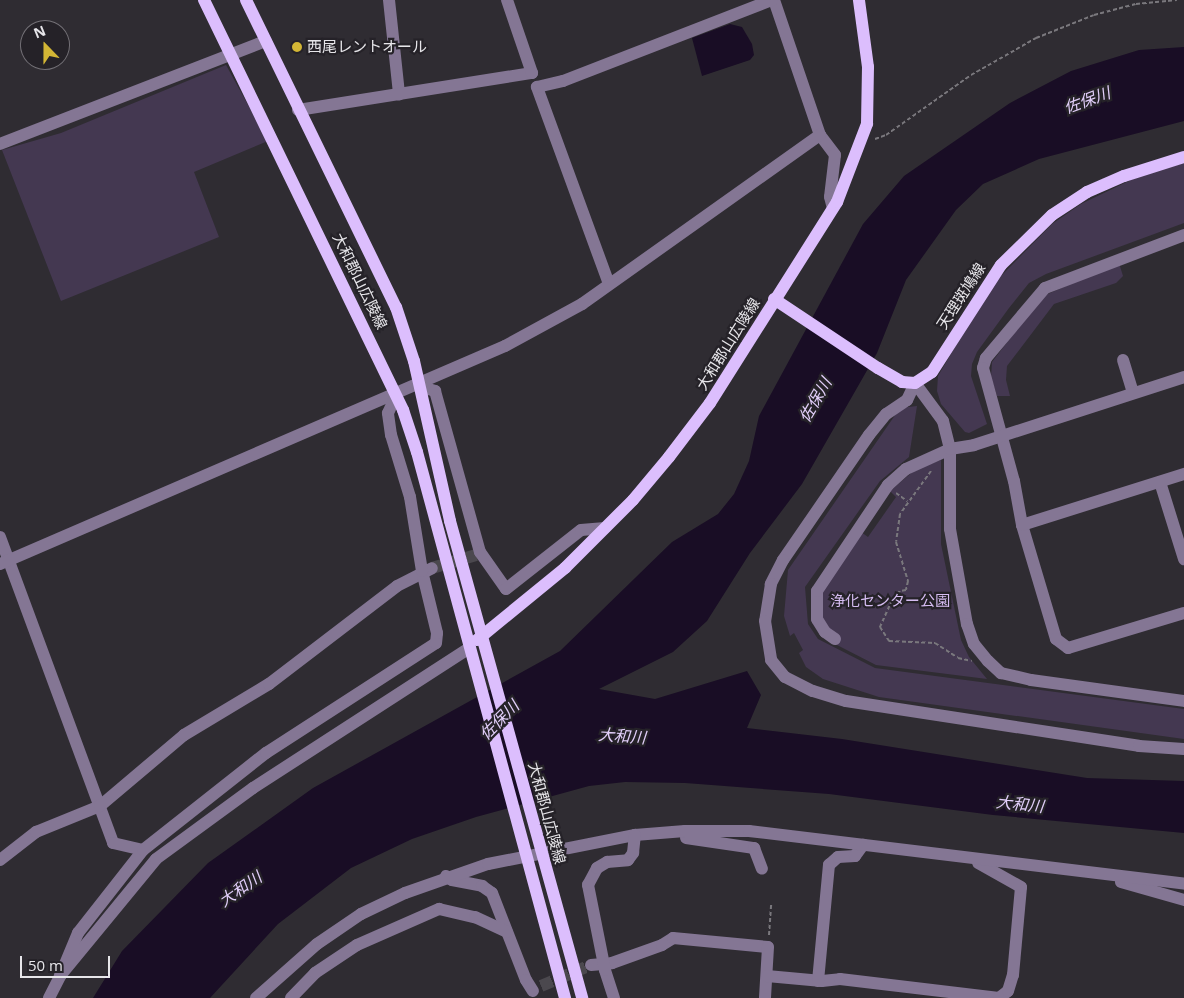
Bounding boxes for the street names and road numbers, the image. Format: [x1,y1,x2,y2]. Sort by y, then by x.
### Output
street label: 大和郡山広陵線 [329,230,391,332]
street label: 天理斑鳩線 [933,260,989,332]
street label: 大和郡山広陵線 [693,295,763,393]
street label: 大和郡山広陵線 [525,760,569,866]

